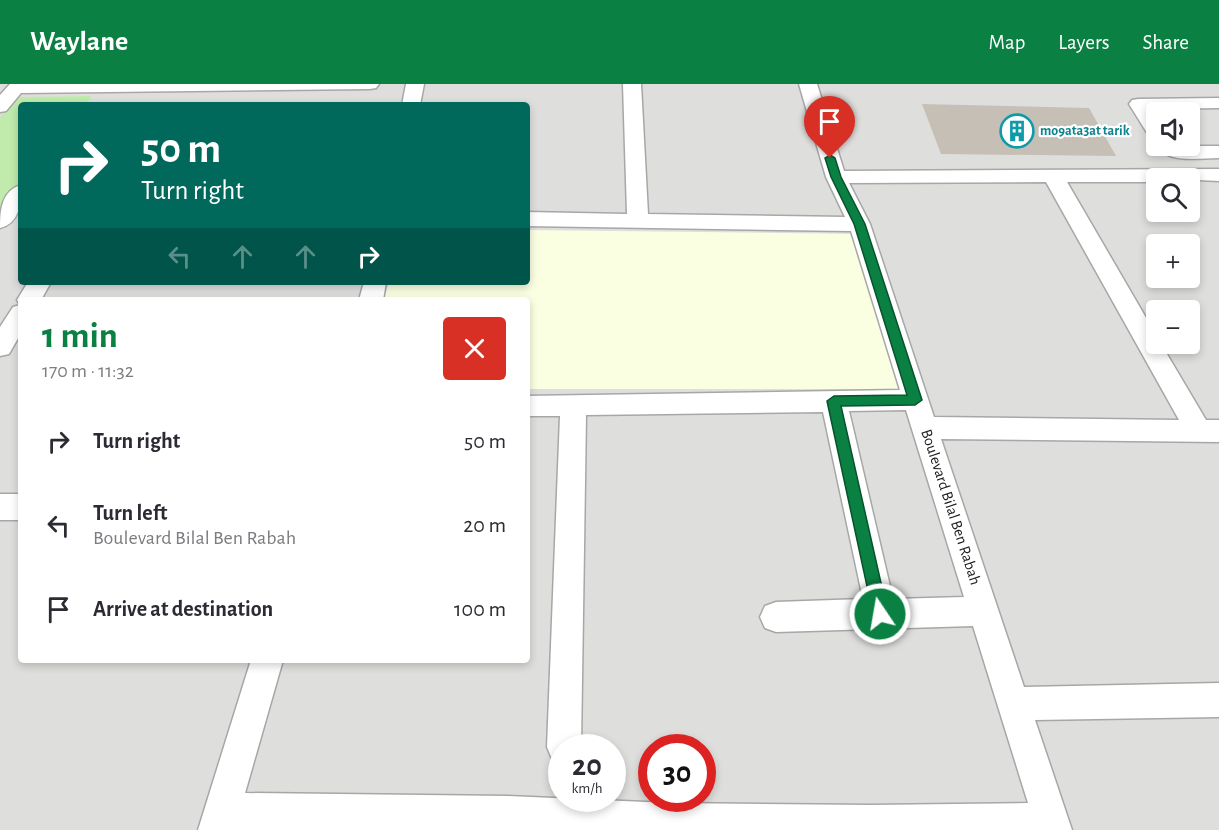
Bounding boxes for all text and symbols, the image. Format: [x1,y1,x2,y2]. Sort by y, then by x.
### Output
text: Waylane [30,28,128,56]
text: Map [989,32,1025,53]
text: Layers [1058,32,1109,53]
text: Share [1142,32,1189,53]
pin [804,96,855,158]
map controls [1146,102,1200,354]
button: sound [1146,102,1200,156]
icon: arrive [813,105,846,138]
building icon: mo9ata3at tarik [999,113,1035,149]
place label: mo9ata3at tarik [1040,124,1130,138]
icon: right [42,126,120,204]
text: 50 m [141,128,221,170]
button: search [1146,168,1200,222]
text: Turn right [141,177,244,204]
button: + [1146,234,1200,288]
icon: left [163,240,196,273]
icon: ahead [226,240,259,273]
icon: ahead [289,240,322,273]
icon: right [352,240,385,273]
button: − [1146,300,1200,354]
button: close [443,317,506,380]
text: 1 min [42,318,118,354]
text: 170 m · 11:32 [42,361,134,381]
icon: right [42,425,75,458]
street label: Boulevard Bilal Ben Rabah [918,427,984,587]
text: Turn right [93,430,180,452]
text: 50 m [464,430,506,452]
text: Turn left [93,502,167,524]
icon: left [42,509,75,542]
text: 20 m [463,514,506,536]
text: Boulevard Bilal Ben Rabah [93,528,296,548]
position arrow [848,582,912,646]
icon: arrive [42,593,75,626]
text: Arrive at destination [93,598,273,620]
text: 100 m [454,598,506,620]
speed limit sign: 30 [638,734,716,812]
text: 20 [572,751,602,781]
text: km/h [572,781,602,796]

